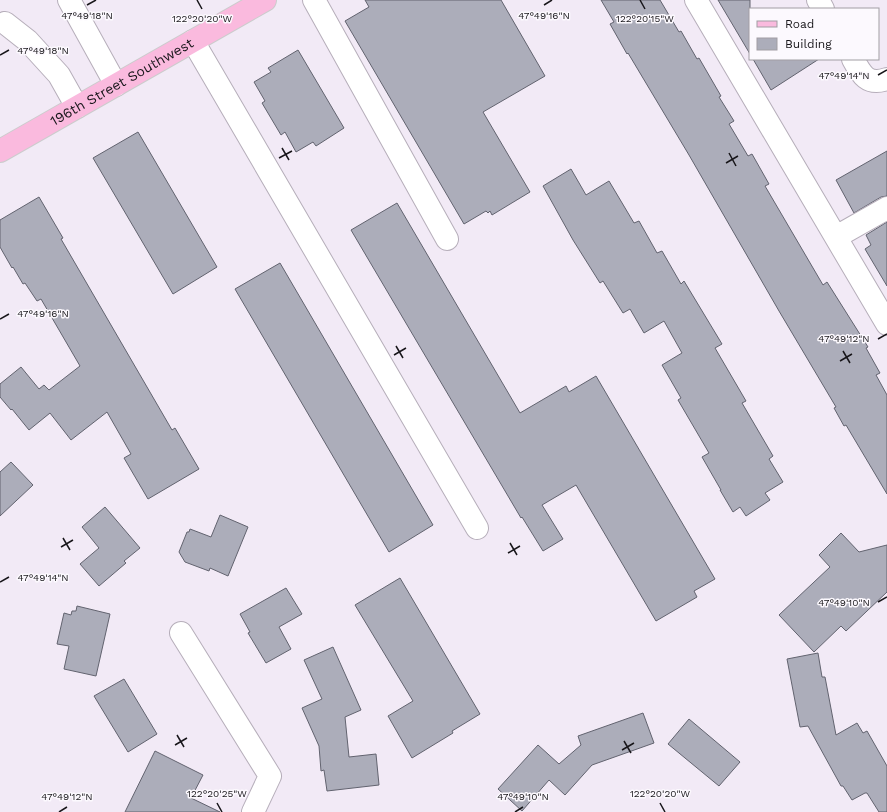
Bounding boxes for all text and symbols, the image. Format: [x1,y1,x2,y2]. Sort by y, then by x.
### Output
legend [749,8,879,60]
text: 47°49'18"N [61,10,113,21]
text: 47°49'16"N [518,10,570,21]
text: 122°20'20"W [172,13,233,24]
text: 122°20'15"W [616,13,674,24]
text: Road [785,17,814,31]
street label: 196th Street Southwest [47,35,196,129]
text: Building [785,37,832,51]
text: 47°49'18"N [17,45,69,56]
text: 47°49'14"N [818,70,870,81]
text: 47°49'16"N [17,308,69,319]
text: 47°49'12"N [818,333,870,344]
text: 47°49'14"N [17,572,69,583]
text: 47°49'10"N [818,597,870,608]
text: 122°20'25"W [187,788,247,799]
text: 122°20'20"W [630,788,691,799]
text: 47°49'12"N [41,791,93,802]
text: 47°49'10"N [497,791,549,802]

